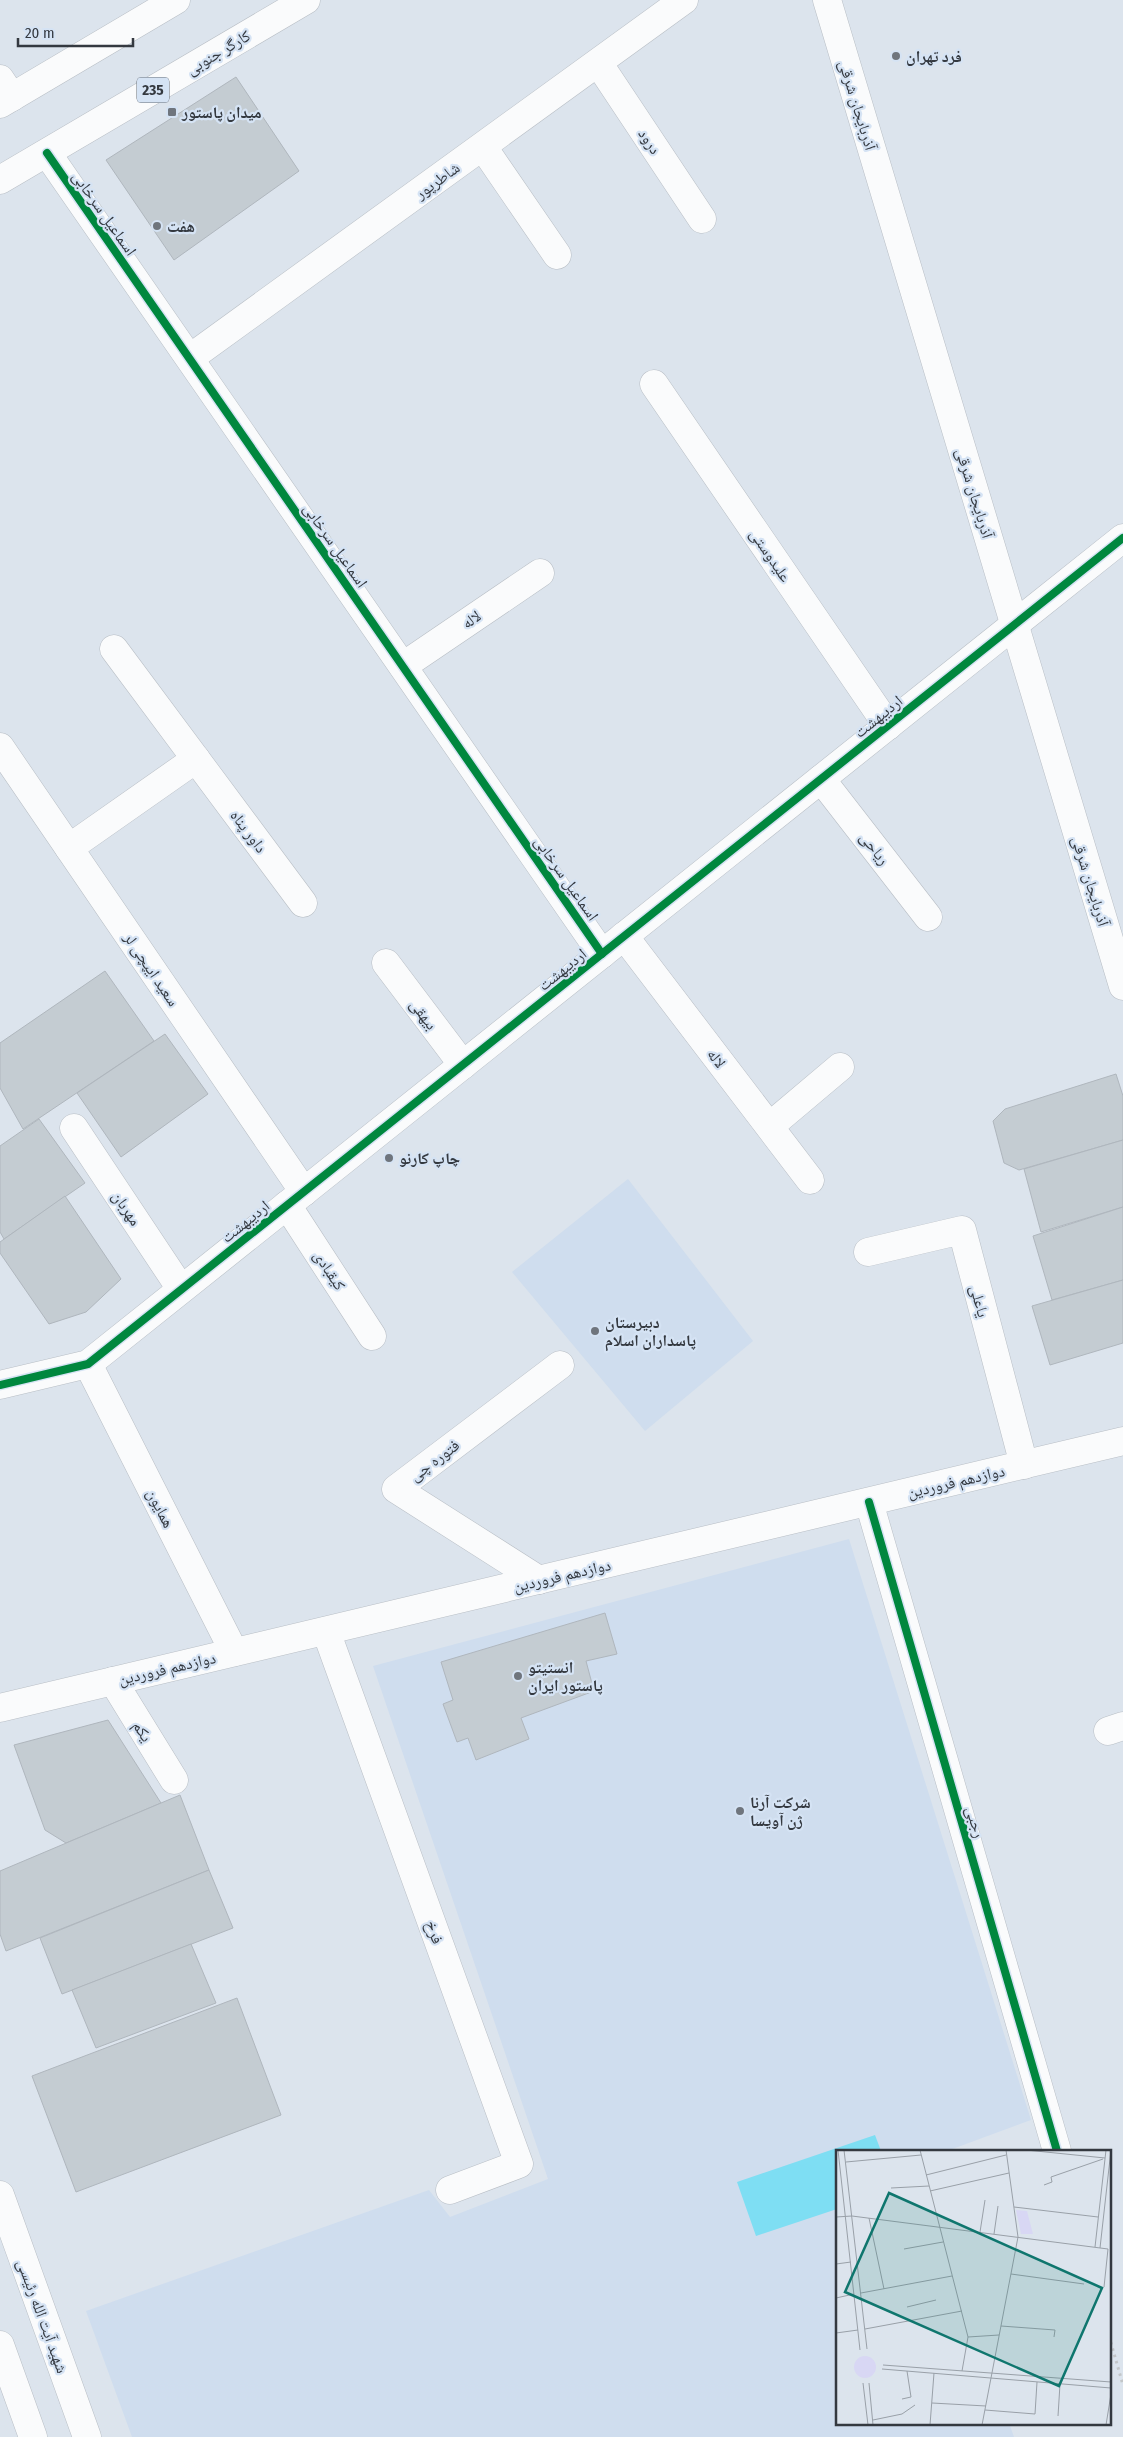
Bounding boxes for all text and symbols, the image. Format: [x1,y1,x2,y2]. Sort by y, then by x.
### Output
scale bar [18,15,132,47]
text: 20 m [25,24,55,42]
street label: کارگر جنوبی [183,26,255,80]
place label: فرد تهران [906,47,962,66]
marker: فرد تهران [890,50,902,62]
street label: آذربایجان شرقی [834,58,880,154]
road number: 235 [137,78,169,102]
place label: میدان پاستور [181,103,262,122]
marker: میدان پاستور [166,106,178,118]
street label: درود [634,125,665,158]
street label: شاطرپور [410,158,463,204]
street label: اسماعیل سرخابی [68,167,141,260]
place label: هفت [167,217,195,236]
marker: هفت [151,220,163,232]
street label: آذربایجان شرقی [951,446,997,542]
street label: اسماعیل سرخابی [299,499,372,592]
street label: علیدوستی [745,525,795,586]
street label: لاله [458,606,484,633]
street label: اردیبهشت [850,691,906,742]
street label: داور پناه [226,806,271,856]
street label: ریاحی [855,828,893,869]
street label: اسماعیل سرخابی [530,832,603,925]
street label: آذربایجان شرقی [1067,834,1113,930]
street label: سعید ایپچی لر [119,928,183,1010]
street label: اردیبهشت [534,944,590,995]
street label: بیهقی [405,995,441,1034]
street label: لاله [703,1045,730,1072]
place label: چاپ کارنو [399,1149,460,1168]
marker: چاپ کارنو [383,1152,395,1164]
street label: مهربان [107,1187,145,1230]
street label: اردیبهشت [217,1196,273,1247]
street label: کیقبادی [309,1247,350,1295]
street label: یاعلی [965,1283,993,1320]
place label: دبیرستان پاسداران اسلام [605,1313,696,1352]
marker: دبیرستان پاسداران اسلام [589,1325,601,1337]
street label: فتوره چی [406,1435,464,1486]
street label: دوازدهم فروردین [906,1461,1007,1503]
street label: همایون [142,1486,178,1531]
street label: دوازدهم فروردین [512,1555,613,1597]
street label: دوازدهم فروردین [117,1648,218,1690]
place label: انستیتو پاستور ایران [528,1658,603,1695]
marker: انستیتو پاستور ایران [512,1670,524,1682]
street label: یکم [128,1717,156,1746]
place label: شرکت آرنا ژن آویسا [750,1793,811,1830]
street label: رجبی [961,1804,989,1840]
marker: شرکت آرنا ژن آویسا [734,1805,746,1817]
street label: فرخ [421,1918,447,1947]
inset map [836,2150,1110,2424]
street label: شهید آیت الله رئیسی [12,2257,72,2376]

